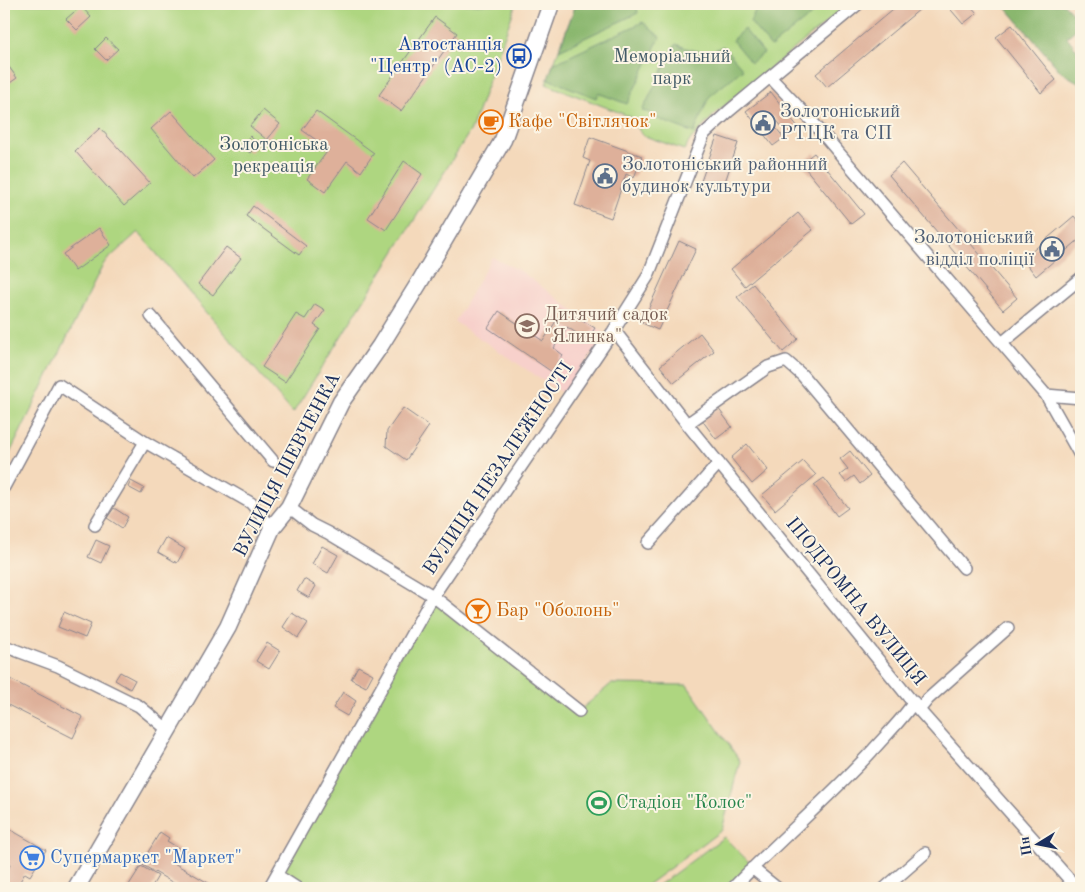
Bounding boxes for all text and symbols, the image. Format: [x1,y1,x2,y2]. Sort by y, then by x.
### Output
place label: Автостанція "Центр" (АС-2) [370,36,502,77]
bus stop icon: Автостанція "Центр" (АС-2) [506,43,532,69]
park label: Меморіальний парк [613,48,731,89]
place label: Золотоніський РТЦК та СП [780,103,900,144]
cafe icon: Кафе "Світлячок" [478,109,504,135]
public building icon: Золотоніський РТЦК та СП [750,110,776,136]
place label: Кафе "Світлячок" [508,113,656,132]
park label: Золотоніська рекреація [219,136,329,177]
place label: Золотоніський районний будинок культури [622,156,828,197]
public building icon: Золотоніський районний будинок культури [592,163,618,189]
place label: Золотоніський відділ поліції [914,229,1035,270]
public building icon: Золотоніський відділ поліції [1039,236,1065,262]
place label: Дитячий садок "Ялинка" [544,306,669,347]
school or university icon: Дитячий садок "Ялинка" [514,313,540,339]
street label: ВУЛИЦЯ НЕЗАЛЕЖНОСТІ [421,359,577,579]
street label: ВУЛИЦЯ ШЕВЧЕНКА [231,369,345,560]
street label: ІПОДРОМНА ВУЛИЦЯ [781,514,929,690]
bar icon: Бар "Оболонь" [465,598,491,624]
place label: Бар "Оболонь" [496,602,619,621]
sports icon: Стадіон "Колос" [586,790,612,816]
place label: Стадіон "Колос" [616,794,752,813]
north arrow [1012,820,1062,870]
text: Пн [1018,835,1035,857]
supermarket icon: Супермаркет "Маркет" [19,845,45,871]
place label: Супермаркет "Маркет" [50,849,242,868]

